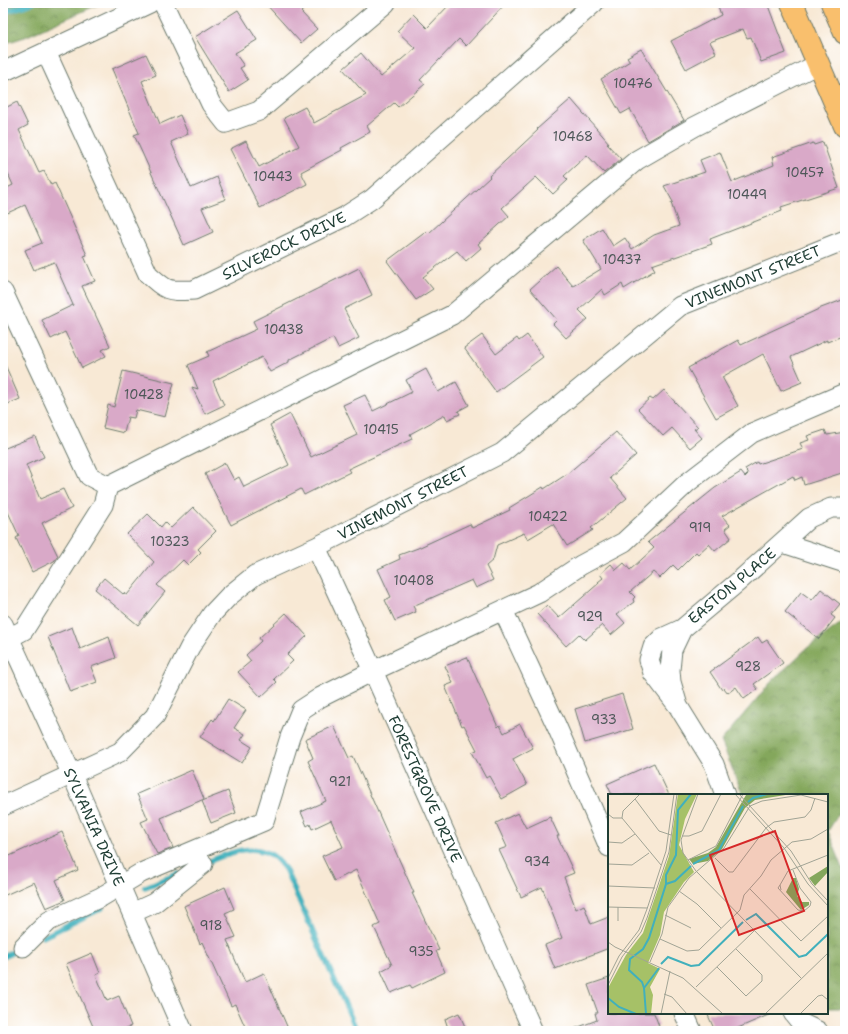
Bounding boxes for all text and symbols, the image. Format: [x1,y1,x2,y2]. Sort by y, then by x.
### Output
house number: 10476 [613,75,653,92]
house number: 10468 [553,128,593,145]
house number: 10457 [786,164,824,181]
house number: 10443 [253,168,293,185]
house number: 10449 [727,186,767,203]
street label: SILVEROCK DRIVE [219,207,349,285]
street label: VINEMONT STREET [682,241,824,313]
house number: 10437 [602,251,642,268]
house number: 10438 [264,321,304,338]
house number: 10428 [124,386,164,403]
house number: 10415 [363,421,399,438]
street label: VINEMONT STREET [334,461,472,545]
house number: 10422 [528,508,568,525]
house number: 919 [689,519,711,536]
house number: 10323 [150,533,190,550]
street label: EASTON PLACE [684,543,780,629]
house number: 10408 [394,572,434,589]
house number: 929 [577,608,603,625]
house number: 928 [735,658,761,675]
house number: 933 [591,711,617,728]
street label: FORESTGROVE DRIVE [384,712,466,866]
street label: SYLVANIA DRIVE [59,765,129,889]
house number: 921 [329,773,351,790]
inset map [608,794,828,1014]
house number: 934 [524,853,550,870]
house number: 918 [200,917,223,934]
house number: 935 [408,943,434,960]

